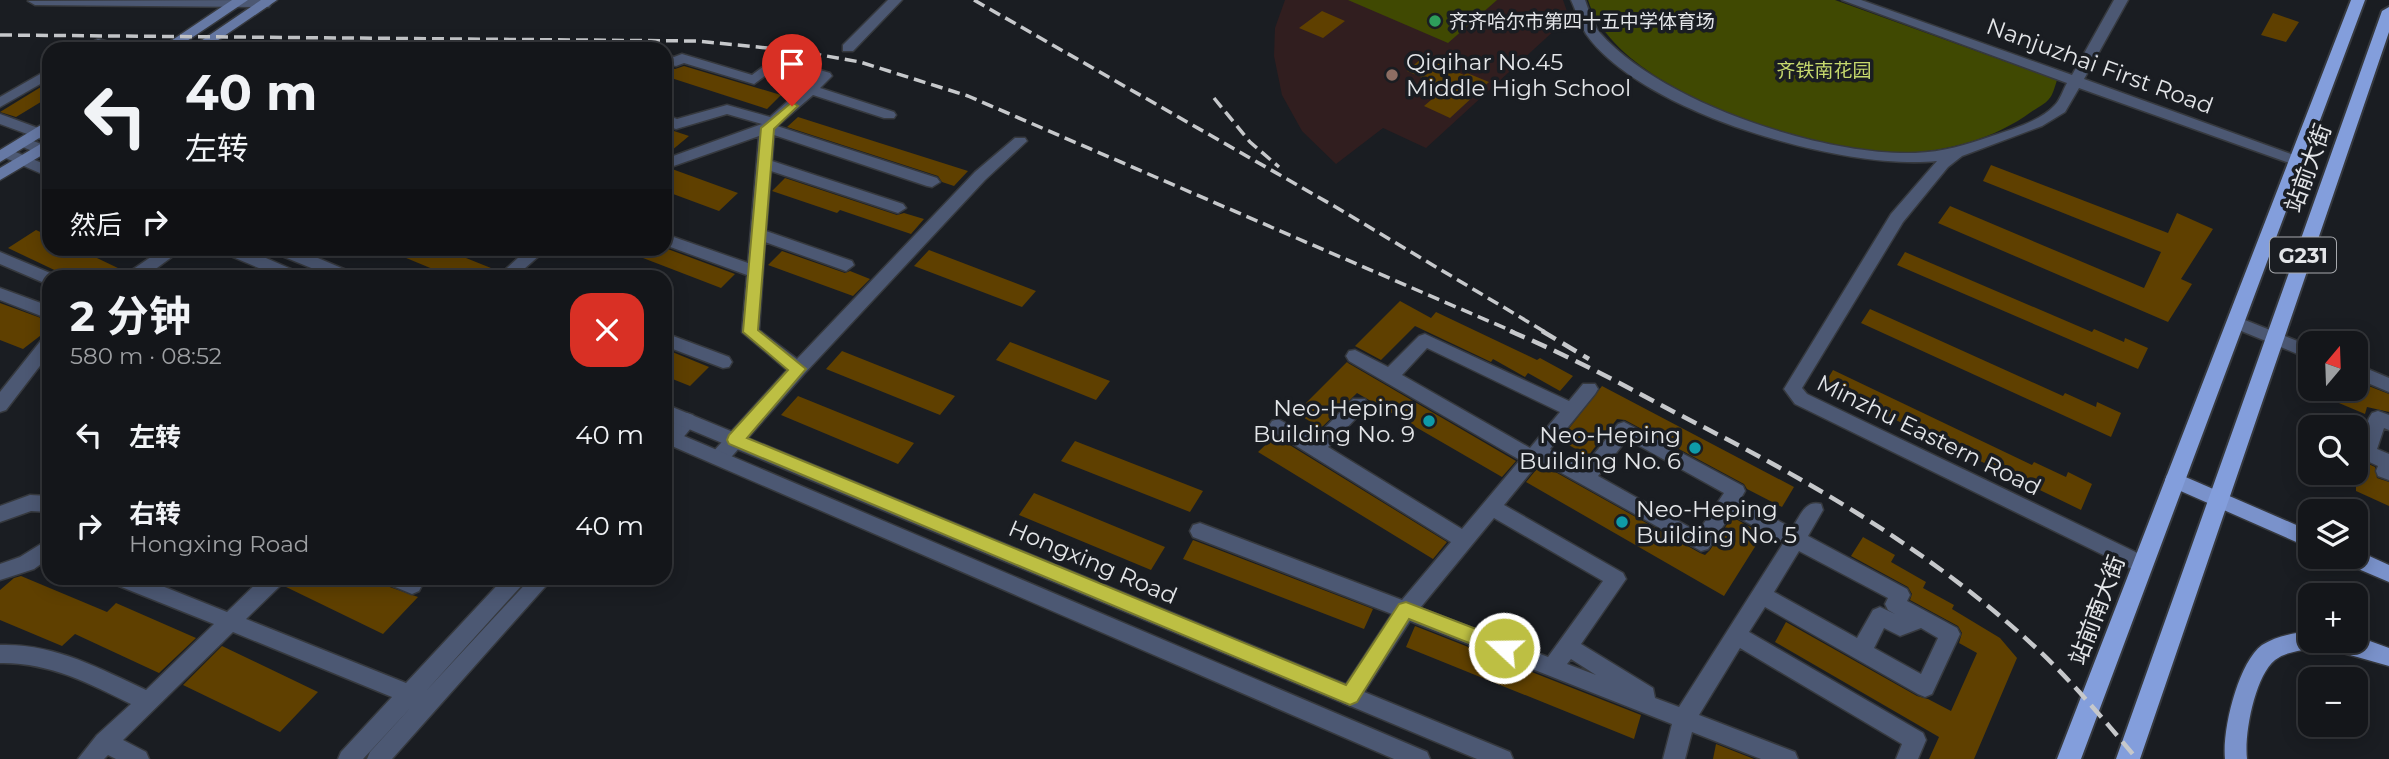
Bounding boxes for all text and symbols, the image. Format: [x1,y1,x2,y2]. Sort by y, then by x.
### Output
place label: 齐齐哈尔市第四十五中学体育场 [1449,10,1715,33]
street label: Nanjuzhai First Road [1983,12,2217,120]
marker: 齐齐哈尔市第四十五中学体育场 [1427,13,1443,29]
pin [762,34,822,106]
icon: arrive [773,45,811,83]
place label: Qiqihar No.45 Middle High School [1406,48,1631,102]
park label: 齐铁南花园 [1776,59,1872,82]
text: 40 m [185,63,317,122]
marker: Qiqihar No.45 Middle High School [1384,67,1400,83]
icon: left [70,70,161,161]
street label: 站前大街 [2279,120,2337,216]
text: 左转 [185,129,249,168]
icon: right [136,203,174,241]
text: 然后 [70,209,122,241]
road number: G231 [2270,238,2336,272]
text: 2 分钟 [70,290,191,342]
button: close [570,293,644,367]
north arrow [2298,331,2368,401]
map controls [2298,331,2368,737]
text: 580 m · 08:52 [70,342,222,370]
street label: Minzhu Eastern Road [1812,368,2046,502]
place label: Neo-Heping Building No. 9 [1253,394,1415,448]
marker: Neo-Heping Building No. 9 [1421,413,1437,429]
button: search [2298,415,2368,485]
icon: left [70,416,108,454]
text: 40 m [575,419,644,451]
text: 左转 [129,421,181,453]
place label: Neo-Heping Building No. 6 [1519,421,1681,475]
marker: Neo-Heping Building No. 6 [1687,440,1703,456]
place label: Neo-Heping Building No. 5 [1636,495,1797,549]
text: 右转 [129,498,181,530]
button: layers [2298,499,2368,569]
icon: right [70,507,108,545]
text: 40 m [575,510,644,542]
street label: Hongxing Road [1005,514,1181,610]
marker: Neo-Heping Building No. 5 [1614,514,1630,530]
text: Hongxing Road [129,530,309,558]
street label: 站前南大街 [2063,551,2131,669]
button: + [2298,583,2368,653]
position arrow [1467,611,1541,685]
button: − [2298,667,2368,737]

